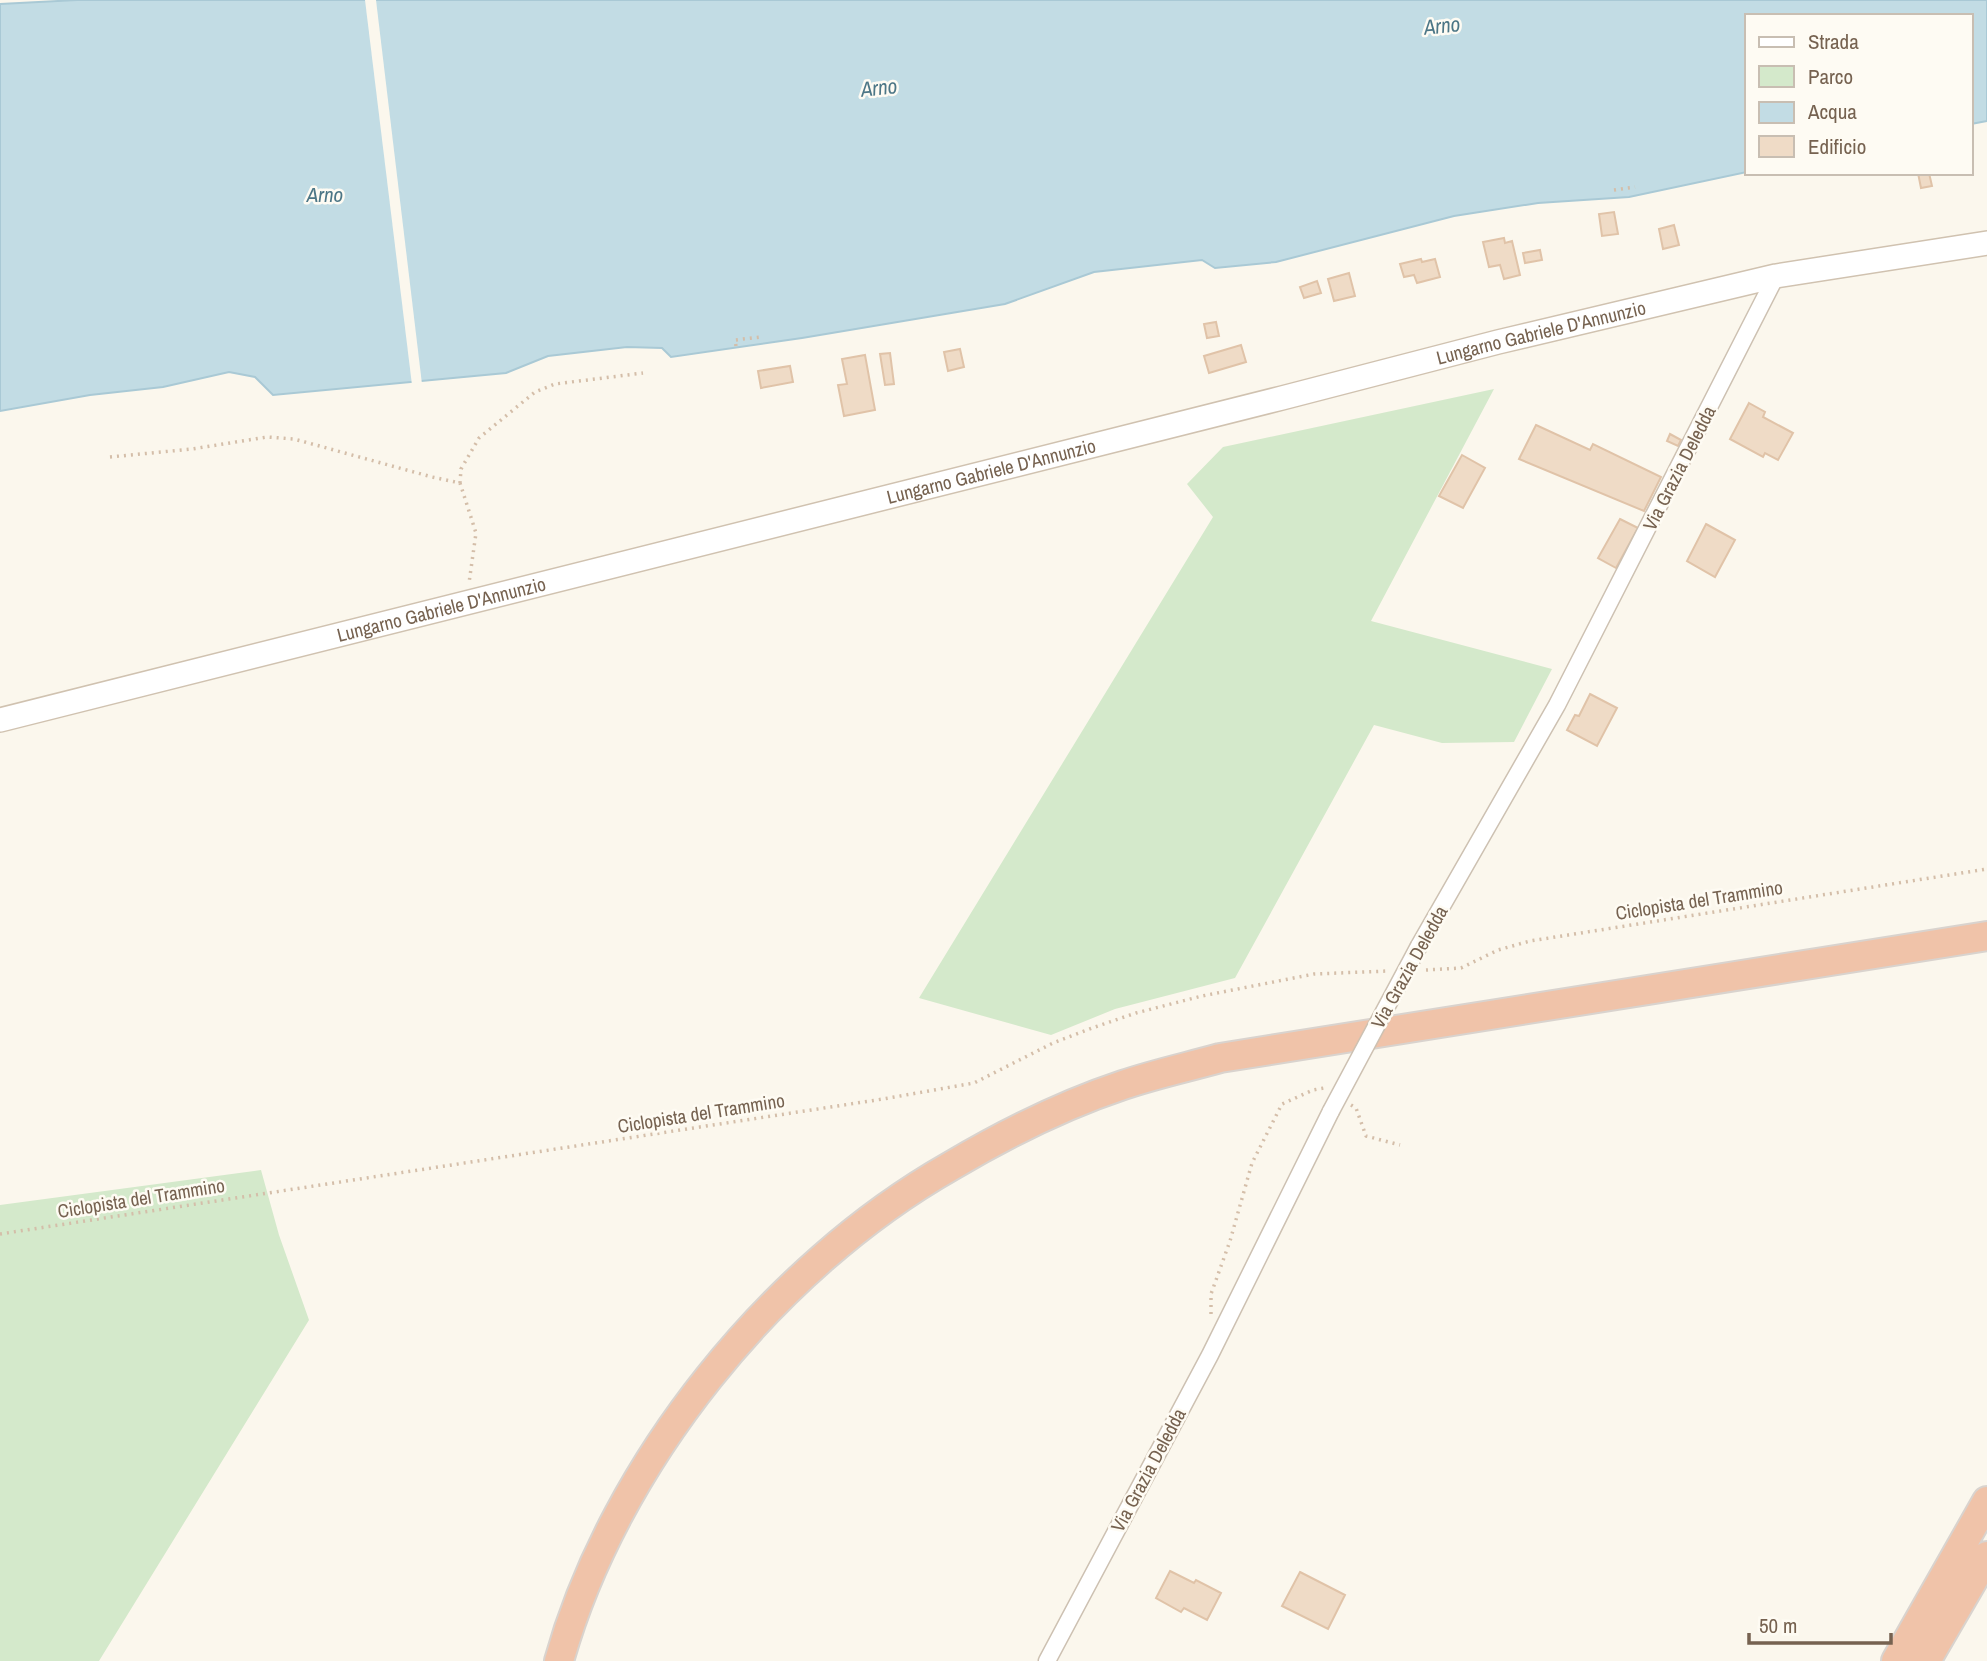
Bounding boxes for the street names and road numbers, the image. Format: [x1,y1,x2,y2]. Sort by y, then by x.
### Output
street label: Lungarno Gabriele D'Annunzio [1434,294,1648,370]
street label: Via Grazia Deledda [1636,401,1722,535]
street label: Lungarno Gabriele D'Annunzio [884,432,1098,510]
street label: Lungarno Gabriele D'Annunzio [334,570,548,648]
street label: Ciclopista del Trammino [1614,874,1784,926]
street label: Via Grazia Deledda [1365,901,1454,1033]
street label: Ciclopista del Trammino [616,1087,786,1139]
street label: Ciclopista del Trammino [56,1172,226,1224]
street label: Via Grazia Deledda [1104,1403,1192,1536]

